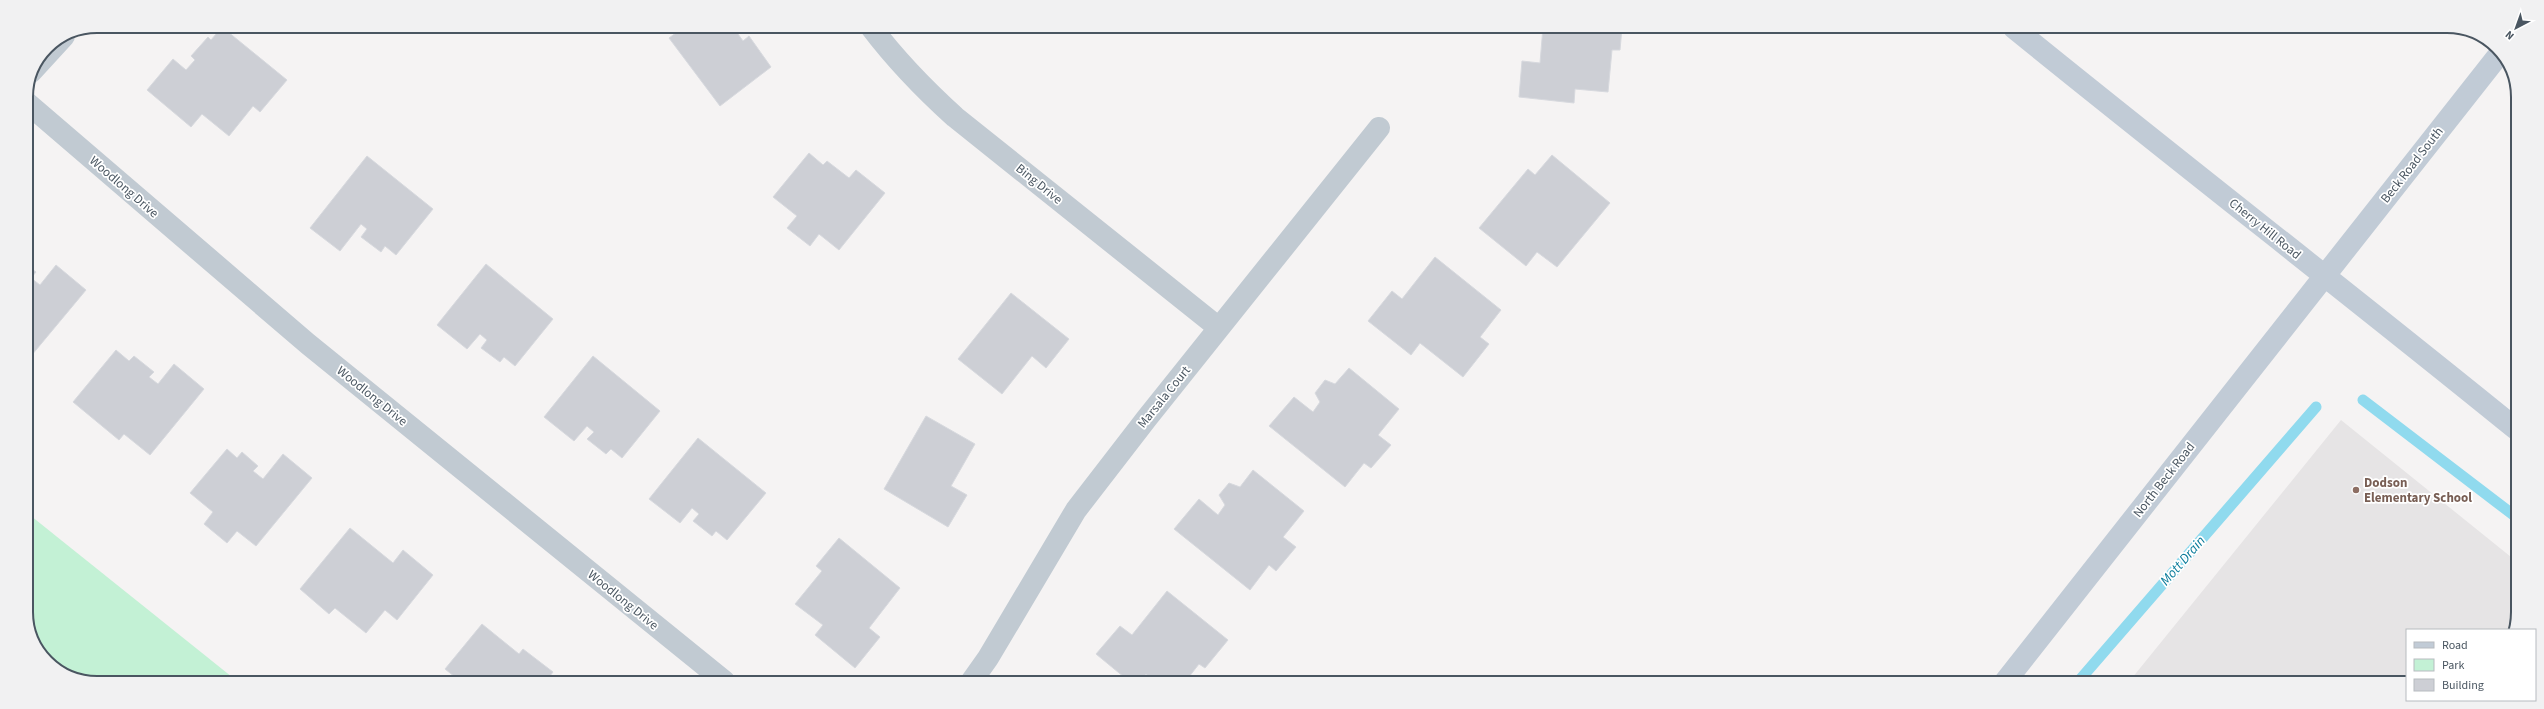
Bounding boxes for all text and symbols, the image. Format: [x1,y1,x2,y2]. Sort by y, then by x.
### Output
north arrow [2496,8,2536,48]
text: N [2502,27,2517,43]
street label: Beck Road South [2377,123,2447,207]
street label: Woodlong Drive [86,152,162,222]
street label: Bing Drive [1012,160,1066,208]
street label: Cherry Hill Road [2225,194,2305,264]
street label: Woodlong Drive [333,362,411,430]
street label: Marsala Court [1133,362,1195,432]
street label: North Beck Road [2129,439,2199,521]
place label: Dodson Elementary School [2364,474,2472,507]
marker: Dodson Elementary School [2351,485,2361,495]
water label: Mott Drain [2156,532,2210,590]
street label: Woodlong Drive [584,566,662,634]
legend [2406,629,2536,701]
text: Road [2442,637,2468,654]
text: Park [2442,657,2464,674]
text: Building [2442,677,2484,694]

